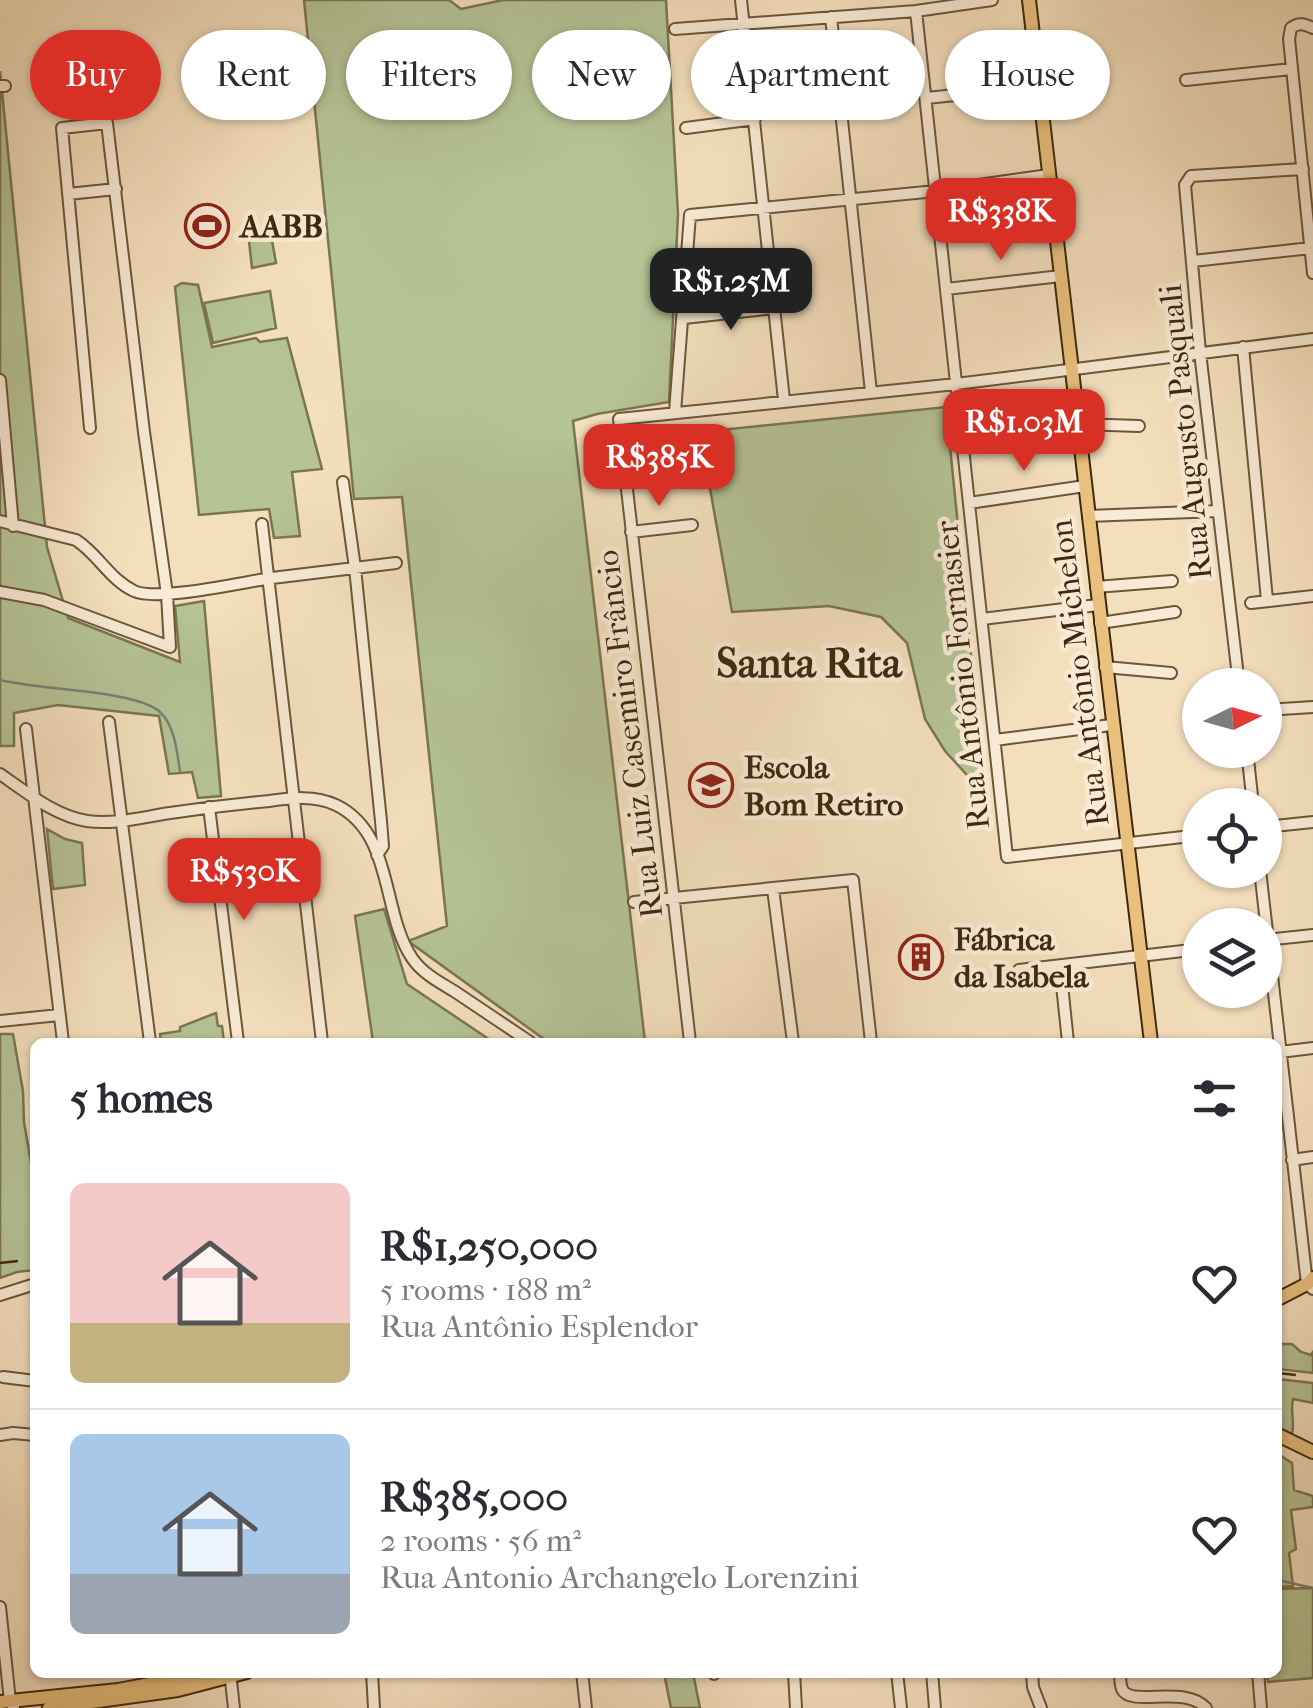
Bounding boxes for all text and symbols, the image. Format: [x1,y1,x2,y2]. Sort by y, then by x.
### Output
chip: Buy [30,30,161,120]
chip: Rent [181,30,326,120]
chip: Filters [346,30,512,120]
chip: New [532,30,671,120]
chip: Apartment [691,30,925,120]
chip: House [945,30,1110,120]
pin: R$338K [920,178,1082,263]
text: R$338K [948,192,1054,229]
sports icon: AABB [184,203,230,249]
place label: AABB [238,208,323,245]
pin: R$1.25M [639,248,823,333]
text: R$1.25M [672,262,790,299]
street label: Rua Augusto Pasquali [1152,282,1219,581]
pin: R$1.03M [932,389,1116,474]
text: R$1.03M [965,403,1083,440]
pin: R$385K [578,424,740,509]
text: R$385K [605,438,713,475]
street label: Rua Antônio Michelon [1042,517,1117,829]
street label: Rua Antônio Fornasier [928,518,997,831]
street label: Rua Luiz Casemiro Frâncio [589,548,670,920]
district label: Santa Rita [716,639,903,688]
north arrow [1182,668,1282,768]
map controls [1182,668,1282,1008]
place label: Escola Bom Retiro [744,749,904,823]
school or university icon: Escola Bom Retiro [688,762,734,808]
button: locate [1182,788,1282,888]
pin: R$530K [163,838,325,923]
text: R$530K [190,852,298,889]
button: layers [1182,908,1282,1008]
place label: Fábrica da Isabela [954,921,1089,995]
building icon: Fábrica da Isabela [898,934,944,980]
icon: filters [1187,1071,1242,1126]
text: 5 homes [70,1074,213,1123]
text: R$1,250,000 [380,1222,598,1271]
icon: home [150,1223,270,1343]
icon: heart [1187,1256,1242,1311]
text: 5 rooms · 188 m² [380,1271,591,1308]
text: Rua Antônio Esplendor [380,1308,698,1345]
text: R$385,000 [380,1473,568,1522]
icon: home [150,1474,270,1594]
icon: heart [1187,1507,1242,1562]
text: 2 rooms · 56 m² [380,1522,581,1559]
text: Rua Antonio Archangelo Lorenzini [380,1559,859,1596]

